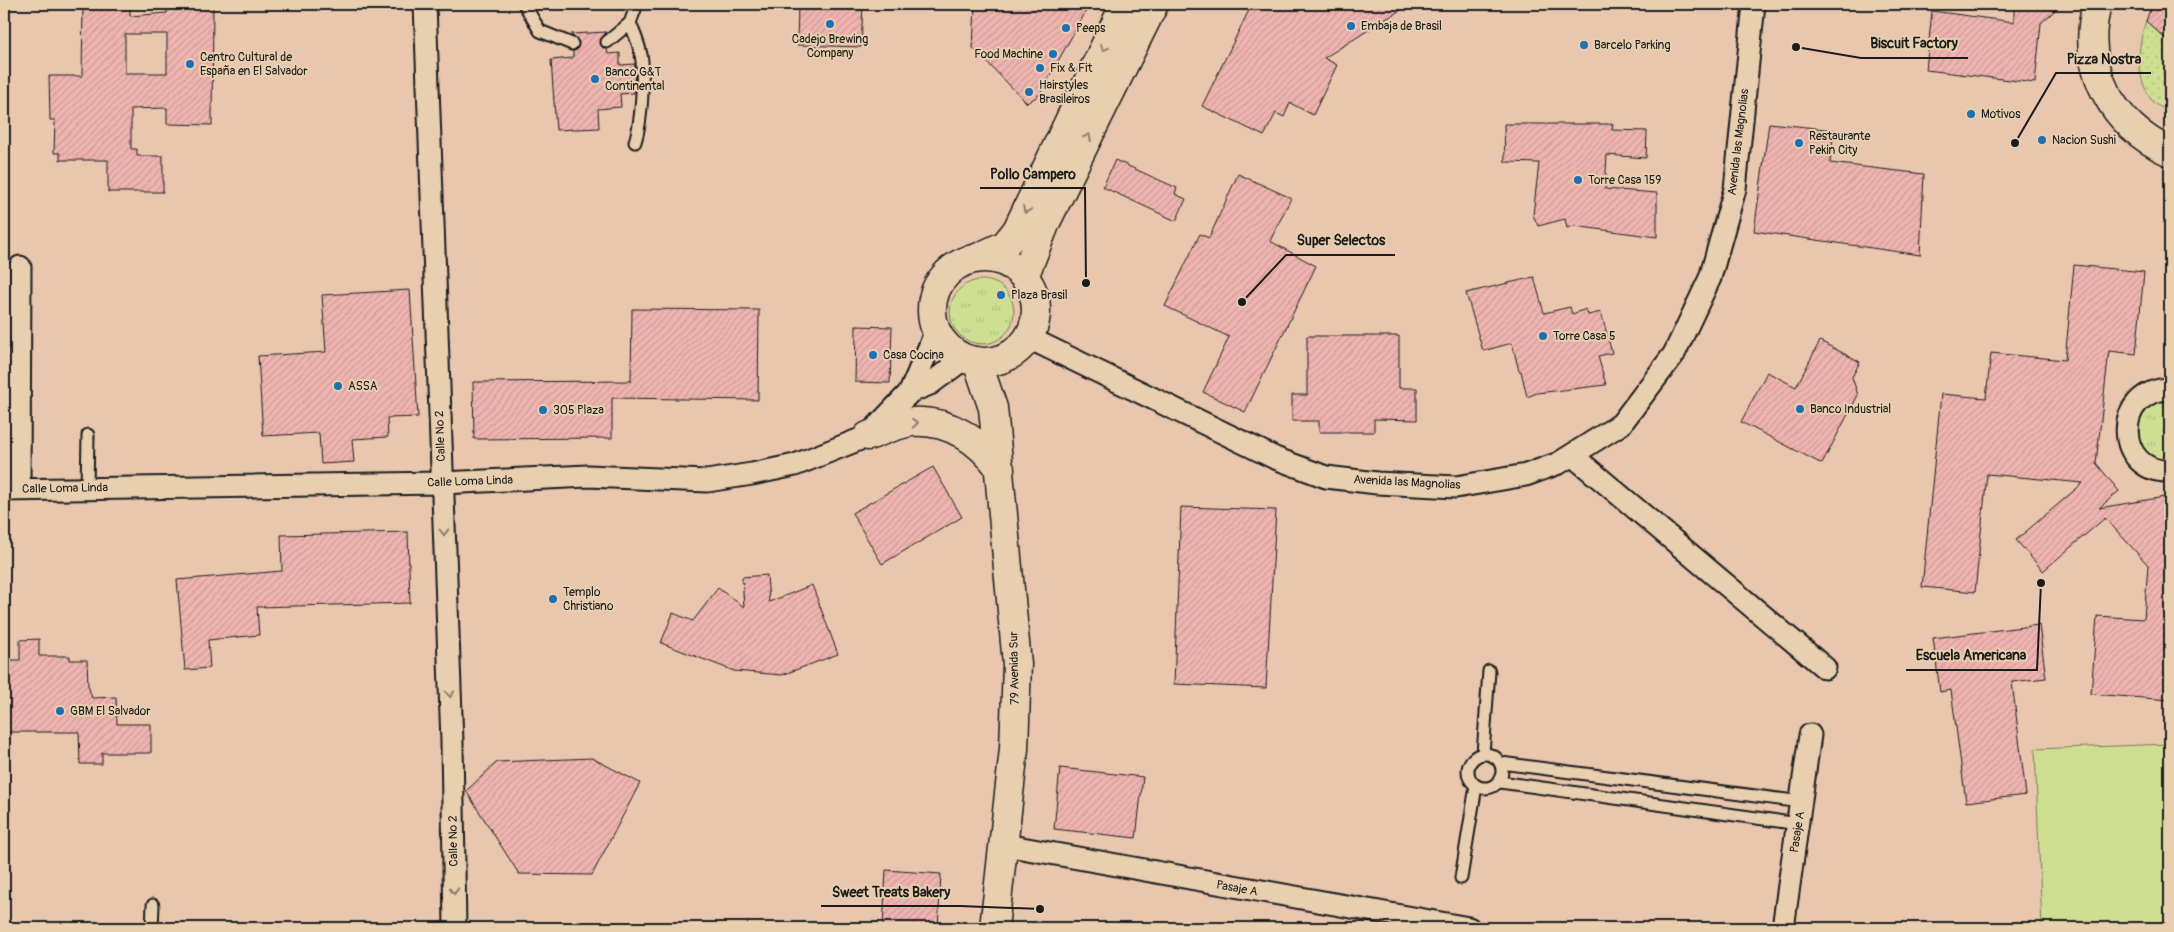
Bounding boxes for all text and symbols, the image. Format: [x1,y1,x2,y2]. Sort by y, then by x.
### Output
marker: Cadejo Brewing Company [824,18,836,30]
place label: Embaja de Brasil [1361,19,1442,34]
marker: Embaja de Brasil [1345,20,1357,32]
place label: Peeps [1076,21,1106,36]
marker: Peeps [1060,22,1072,34]
callout: Biscuit Factory [1861,29,1968,58]
place label: Cadejo Brewing Company [792,32,868,61]
text: Biscuit Factory [1870,35,1958,52]
place label: Barcelo Parking [1594,38,1670,53]
marker: Barcelo Parking [1578,39,1590,51]
one-way arrow [1100,43,1110,52]
callout: Pizza Nostra [2056,44,2151,73]
place label: Food Machine [974,47,1043,62]
marker: Food Machine [1047,48,1059,60]
place label: Centro Cultural de España en El Salvador [200,50,308,79]
text: Pizza Nostra [2067,51,2142,68]
marker: Centro Cultural de España en El Salvador [184,58,196,70]
place label: Fix & Fit [1050,61,1092,76]
marker: Fix & Fit [1034,62,1046,74]
place label: Banco G&T Continental [605,65,665,94]
marker: Banco G&T Continental [589,73,601,85]
place label: Hairstyles Brasileiros [1039,78,1091,107]
marker: Hairstyles Brasileiros [1023,86,1035,98]
street label: Avenida las Magnolias [1725,87,1753,196]
place label: Motivos [1981,107,2021,122]
marker: Motivos [1965,108,1977,120]
place label: Restaurante Pekin City [1809,129,1870,158]
one-way arrow [1082,133,1092,142]
place label: Nacion Sushi [2052,133,2116,148]
marker: Nacion Sushi [2036,134,2048,146]
marker: Restaurante Pekin City [1793,137,1805,149]
callout: Pollo Campero [980,159,1085,188]
text: Pollo Campero [990,166,1076,183]
place label: Torre Casa 159 [1588,173,1661,188]
marker: Torre Casa 159 [1572,174,1584,186]
one-way arrow [1021,205,1032,214]
callout: Super Selectos [1286,226,1395,255]
text: Super Selectos [1297,232,1386,249]
place label: Plaza Brasil [1011,288,1068,303]
marker: Plaza Brasil [995,289,1007,301]
place label: Torre Casa 5 [1553,329,1615,344]
marker: Torre Casa 5 [1537,330,1549,342]
place label: Casa Cocina [883,348,944,363]
marker: Casa Cocina [867,349,879,361]
place label: ASSA [348,379,378,394]
marker: ASSA [332,380,344,392]
place label: Banco Industrial [1810,402,1891,417]
place label: 305 Plaza [553,403,604,418]
marker: Banco Industrial [1794,403,1806,415]
marker: 305 Plaza [537,404,549,416]
street label: Calle No 2 [432,410,449,462]
one-way arrow [911,418,919,429]
street label: Calle Loma Linda [427,472,514,490]
street label: Avenida las Magnolias [1353,472,1462,493]
street label: Calle Loma Linda [22,480,109,497]
one-way arrow [438,528,449,536]
place label: Templo Christiano [563,585,614,614]
marker: Templo Christiano [547,593,559,605]
street label: 79 Avenida Sur [1006,630,1023,705]
callout: Escuela Americana [1906,641,2037,670]
text: Escuela Americana [1916,647,2027,664]
one-way arrow [445,690,455,698]
place label: GBM El Salvador [70,704,151,719]
marker: GBM El Salvador [54,705,66,717]
street label: Pasaje A [1787,810,1808,854]
street label: Calle No 2 [446,815,461,867]
callout: Sweet Treats Bakery [821,877,960,906]
street label: Pasaje A [1215,877,1259,900]
text: Sweet Treats Bakery [832,884,950,901]
one-way arrow [449,888,459,896]

